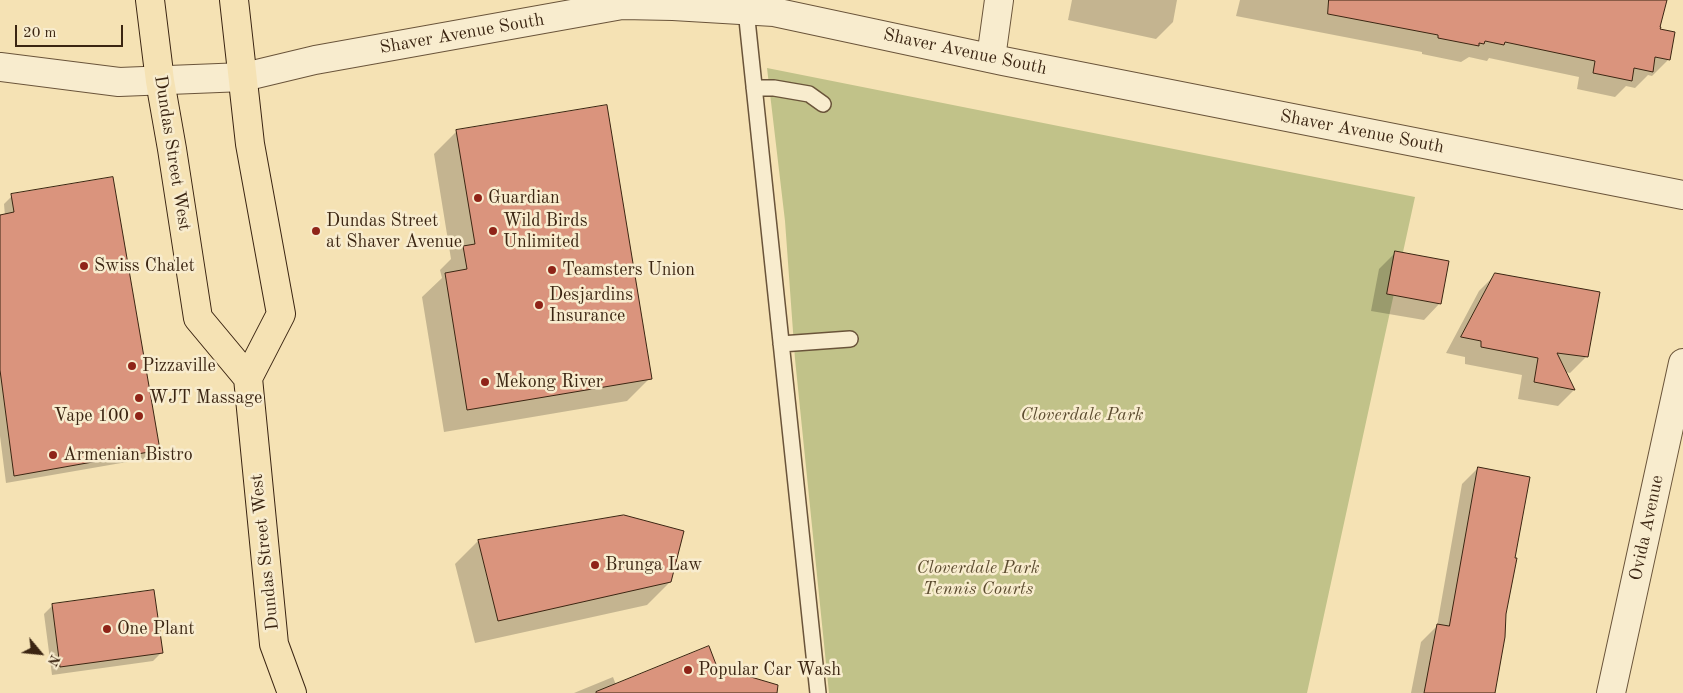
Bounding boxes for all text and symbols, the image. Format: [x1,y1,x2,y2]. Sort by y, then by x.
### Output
street label: Shaver Avenue South [378,9,546,59]
scale bar [18,15,125,47]
street label: Shaver Avenue South [881,24,1049,80]
text: 20 m [23,26,57,41]
street label: Dundas Street West [149,74,195,232]
street label: Shaver Avenue South [1278,105,1446,159]
place label: Guardian [488,187,560,209]
marker: Guardian [472,192,484,204]
place label: Dundas Street at Shaver Avenue [326,210,462,252]
place label: Wild Birds Unlimited [503,210,587,252]
marker: Dundas Street at Shaver Avenue [310,225,322,237]
marker: Wild Birds Unlimited [487,225,499,237]
place label: Swiss Chalet [94,255,195,277]
place label: Teamsters Union [562,259,695,281]
marker: Swiss Chalet [78,260,90,272]
marker: Teamsters Union [546,264,558,276]
place label: Desjardins Insurance [549,284,633,326]
marker: Desjardins Insurance [533,299,545,311]
place label: Pizzaville [142,355,216,377]
marker: Pizzaville [126,360,138,372]
place label: Mekong River [495,371,603,393]
marker: Mekong River [479,376,491,388]
place label: WJT Massage [149,387,262,409]
marker: WJT Massage [133,392,145,404]
park label: Cloverdale Park [1021,404,1143,426]
place label: Vape 100 [54,405,129,427]
marker: Vape 100 [133,410,145,422]
place label: Armenian Bistro [63,444,193,466]
marker: Armenian Bistro [47,449,59,461]
street label: Dundas Street West [246,473,284,631]
street label: Ovida Avenue [1625,473,1669,583]
place label: Brunga Law [605,554,702,576]
park label: Cloverdale Park Tennis Courts [917,557,1039,600]
marker: Brunga Law [589,559,601,571]
place label: One Plant [117,618,195,640]
marker: One Plant [101,623,113,635]
north arrow [15,628,65,678]
text: N [45,652,62,668]
place label: Popular Car Wash [698,659,841,681]
marker: Popular Car Wash [682,664,694,676]

